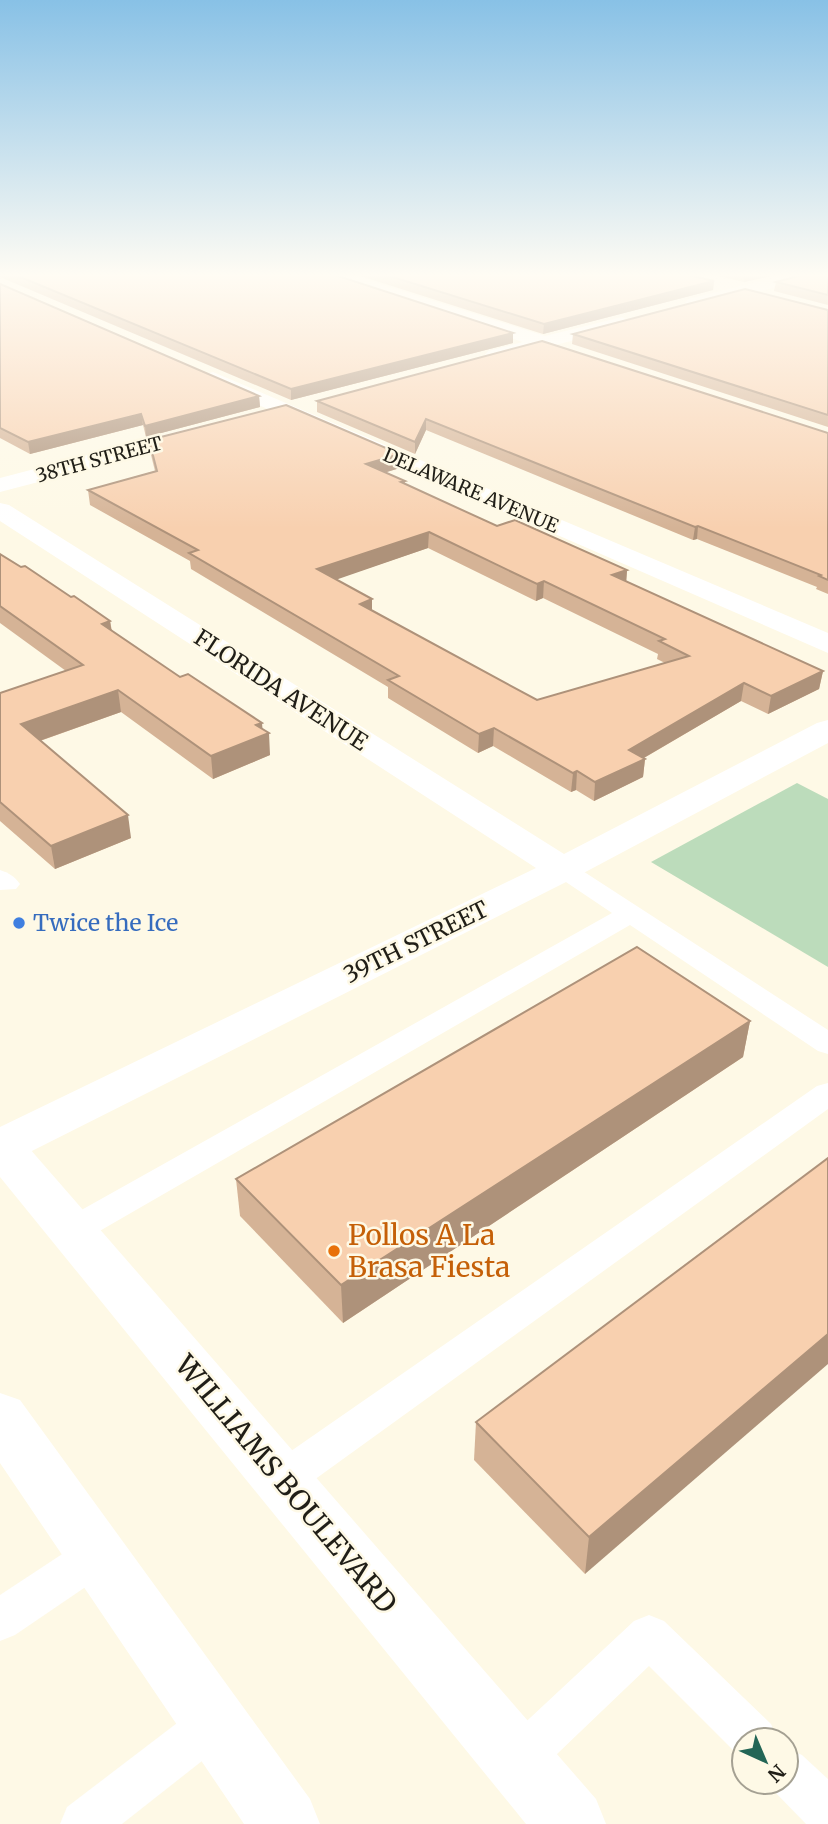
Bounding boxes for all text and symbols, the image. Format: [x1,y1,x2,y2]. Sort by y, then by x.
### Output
street label: 38TH STREET [33,431,165,487]
street label: DELAWARE AVENUE [380,442,562,538]
street label: FLORIDA AVENUE [189,623,374,757]
street label: 39TH STREET [339,894,493,989]
place label: Twice the Ice [33,908,178,937]
marker: Twice the Ice [11,915,27,931]
place label: Pollos A La Brasa Fiesta [348,1217,510,1285]
marker: Pollos A La Brasa Fiesta [326,1243,342,1259]
street label: WILLIAMS BOULEVARD [167,1347,405,1621]
north arrow [730,1726,800,1796]
text: N [763,1759,791,1787]

